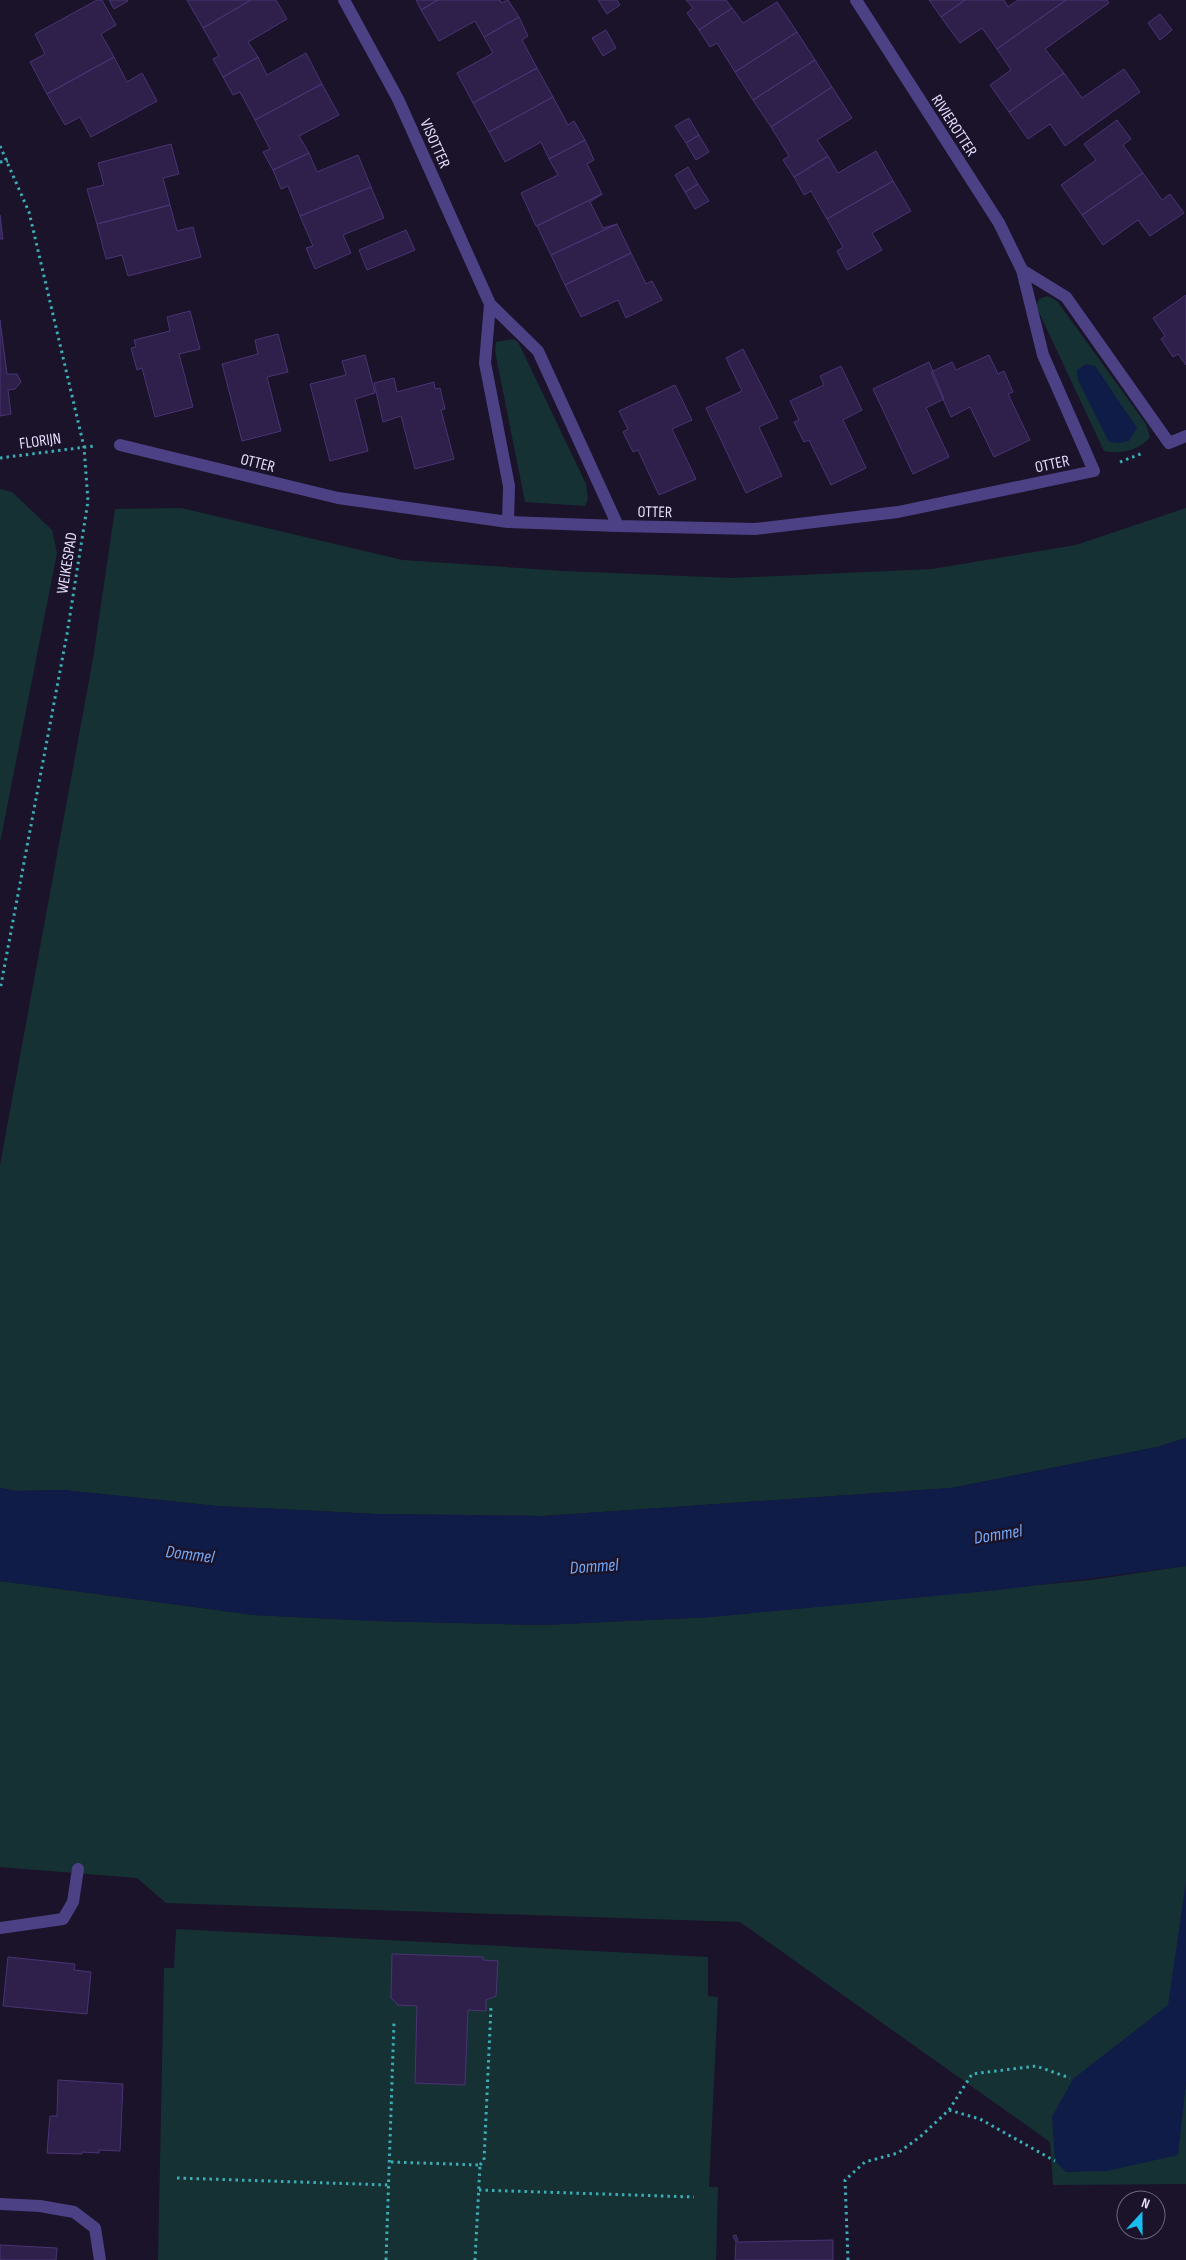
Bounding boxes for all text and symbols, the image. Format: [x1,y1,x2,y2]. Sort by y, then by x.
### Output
street label: RIVIEROTTER [927,91,981,160]
street label: VISOTTER [415,116,454,171]
street label: FLORIJN [18,429,62,454]
street label: OTTER [239,450,277,477]
street label: OTTER [1033,452,1071,477]
street label: OTTER [637,503,672,522]
street label: WEIKESPAD [53,531,82,595]
water label: Dommel [972,1520,1025,1549]
water label: Dommel [164,1541,216,1568]
water label: Dommel [569,1554,620,1579]
north arrow [1116,2190,1166,2240]
text: N [1139,2194,1152,2213]

